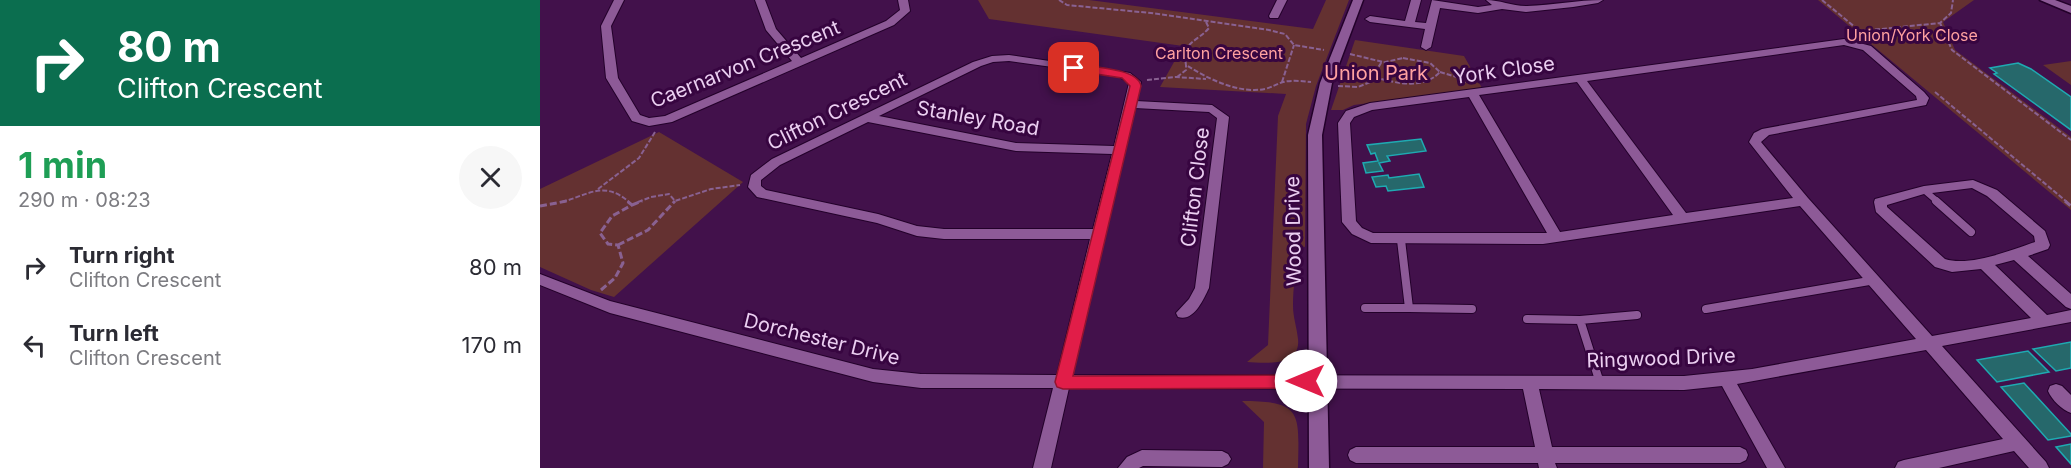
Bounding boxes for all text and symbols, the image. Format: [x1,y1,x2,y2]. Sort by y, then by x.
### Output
street label: Caernarvon Crescent [647,15,844,113]
text: 80 m [117,21,221,72]
icon: right [18,24,96,102]
park label: Union/York Close [1846,25,1978,45]
pin [1048,42,1099,93]
park label: Carlton Crescent [1155,43,1283,63]
icon: arrive [1057,51,1090,84]
street label: York Close [1452,51,1556,89]
park label: Union Park [1324,61,1428,85]
street label: Clifton Crescent [763,67,911,155]
text: Clifton Crescent [117,72,323,105]
street label: Stanley Road [915,95,1041,141]
street label: Clifton Close [1176,126,1214,248]
text: 1 min [18,143,107,187]
button: close [459,146,522,209]
street label: Wood Drive [1280,176,1306,286]
text: 290 m · 08:23 [18,188,151,212]
text: Turn right [69,242,175,268]
icon: right [18,251,51,284]
text: 80 m [469,254,522,280]
text: Clifton Crescent [69,268,221,292]
street label: Dorchester Drive [742,308,902,370]
text: Turn left [69,320,159,346]
icon: left [18,329,51,362]
text: 170 m [462,332,522,358]
street label: Ringwood Drive [1586,343,1736,373]
text: Clifton Crescent [69,346,221,370]
position arrow [1274,349,1338,413]

